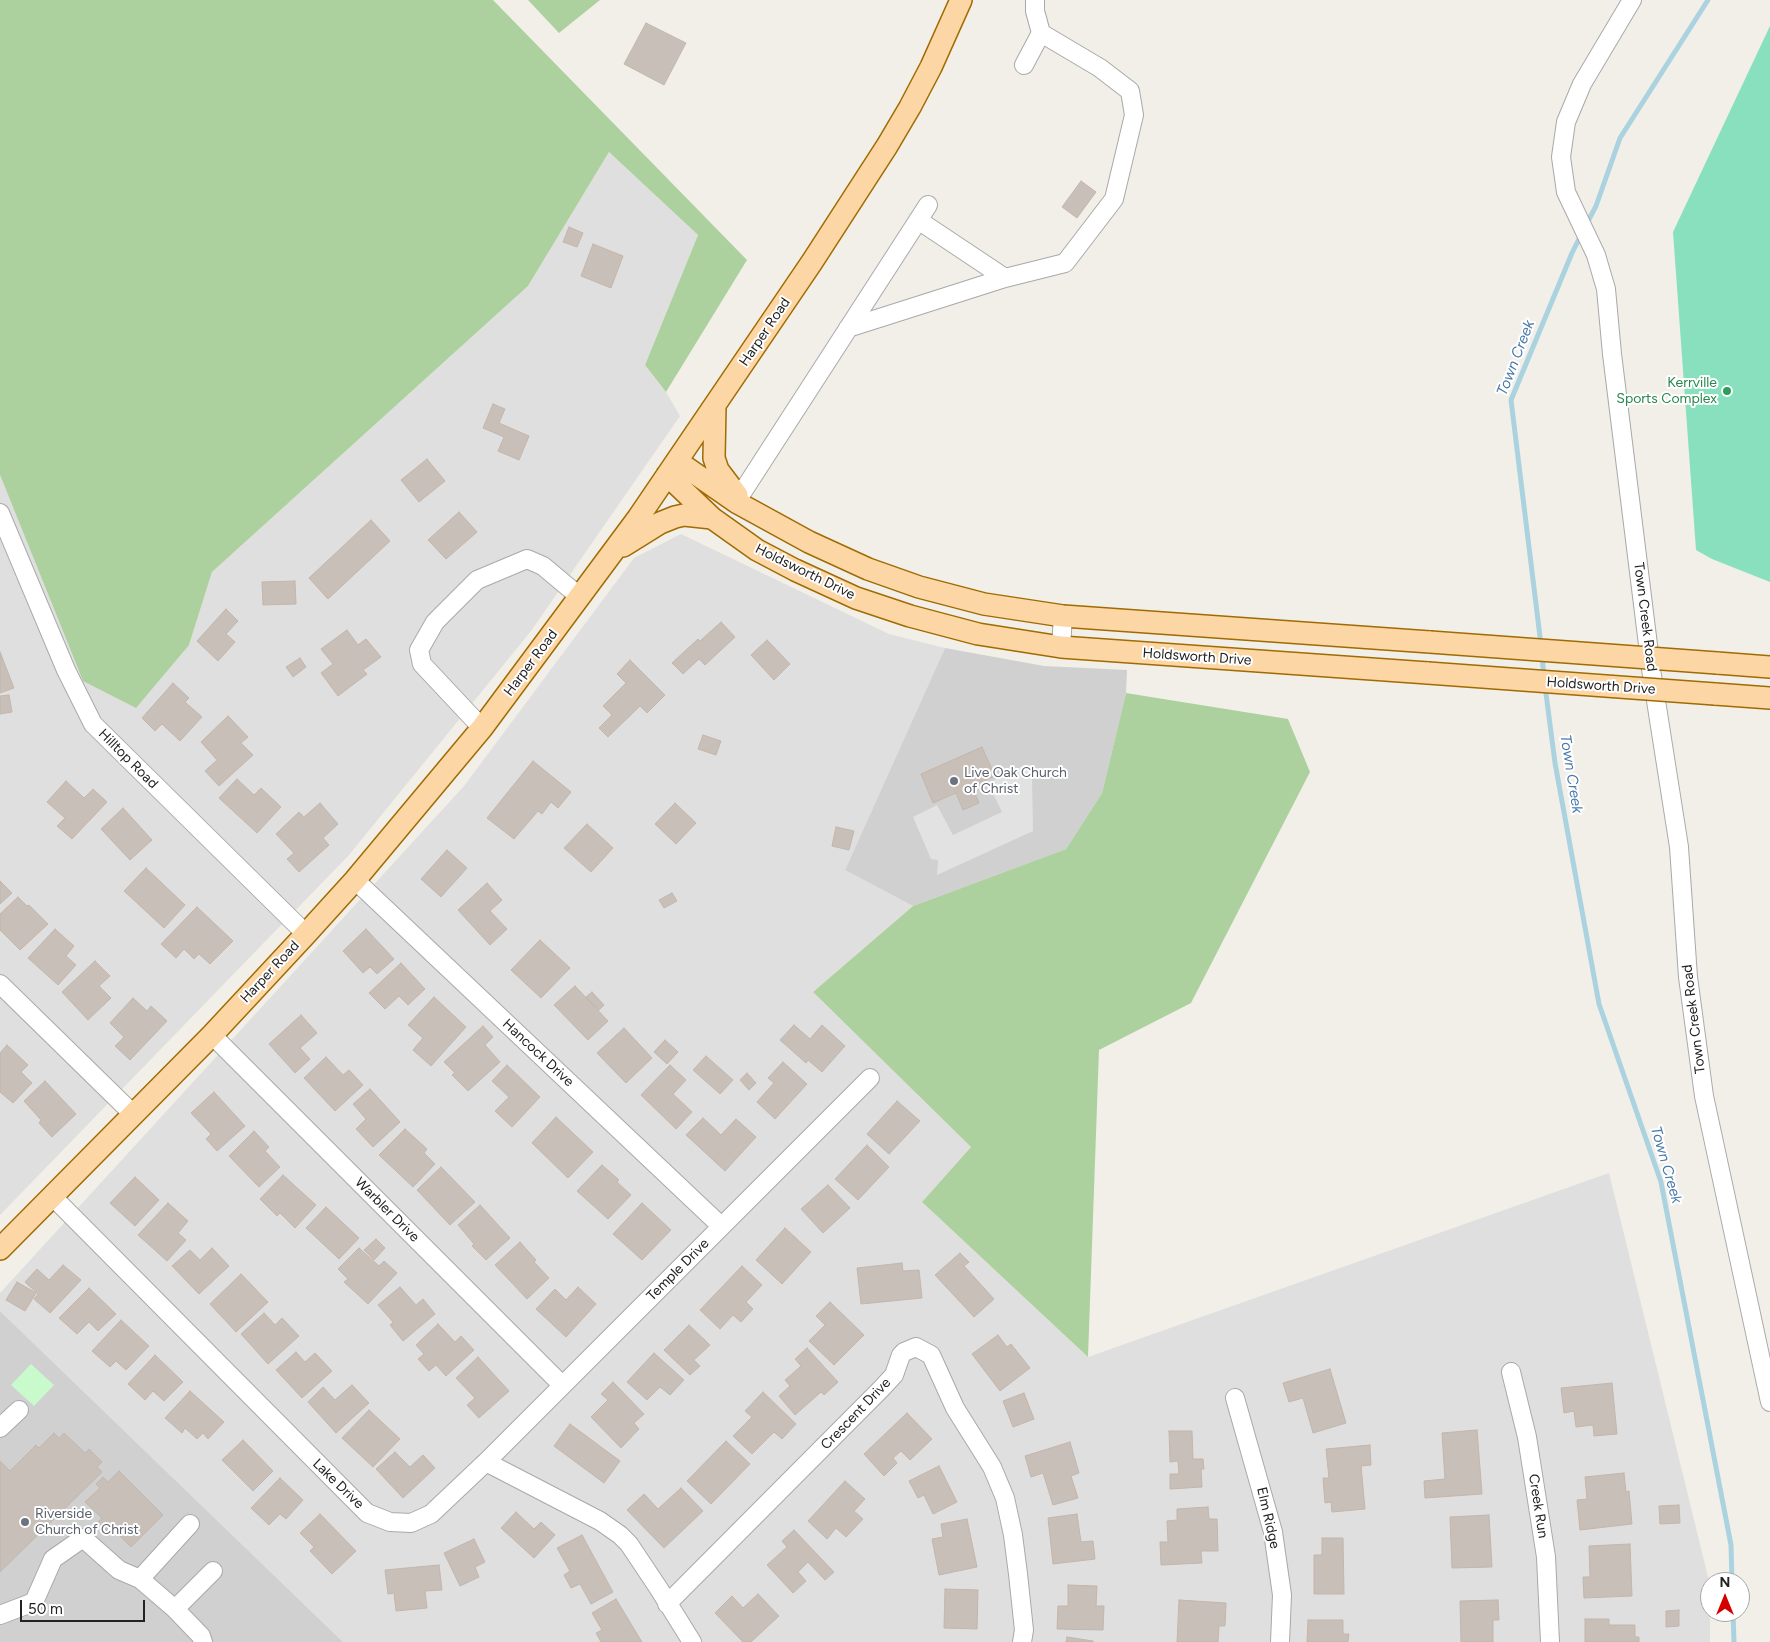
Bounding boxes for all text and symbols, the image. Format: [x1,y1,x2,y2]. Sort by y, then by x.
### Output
street label: Harper Road [736,295,794,369]
water label: Town Creek [1493,318,1539,398]
place label: Kerrville Sports Complex [1616,375,1717,408]
marker: Kerrville Sports Complex [1721,385,1733,397]
street label: Holdsworth Drive [752,541,858,603]
street label: Town Creek Road [1630,562,1660,672]
street label: Harper Road [501,627,561,699]
street label: Holdsworth Drive [1142,645,1252,669]
street label: Holdsworth Drive [1546,674,1656,698]
street label: Hilltop Road [95,726,161,792]
water label: Town Creek [1556,733,1586,815]
place label: Live Oak Church of Christ [964,765,1067,798]
marker: Live Oak Church of Christ [948,775,960,787]
street label: Harper Road [237,937,303,1007]
street label: Town Creek Road [1679,964,1709,1074]
street label: Hancock Drive [499,1016,577,1090]
water label: Town Creek [1646,1124,1686,1206]
street label: Warbler Drive [351,1174,423,1246]
street label: Temple Drive [643,1235,713,1305]
street label: Crescent Drive [818,1375,894,1453]
street label: Lake Drive [309,1456,367,1512]
street label: Creek Run [1525,1473,1551,1539]
street label: Elm Ridge [1253,1486,1283,1550]
place label: Riverside Church of Christ [35,1506,139,1538]
marker: Riverside Church of Christ [19,1516,31,1528]
north arrow [1700,1572,1750,1622]
text: N [1720,1574,1730,1591]
scale bar [22,1590,148,1622]
text: 50 m [28,1600,63,1618]

